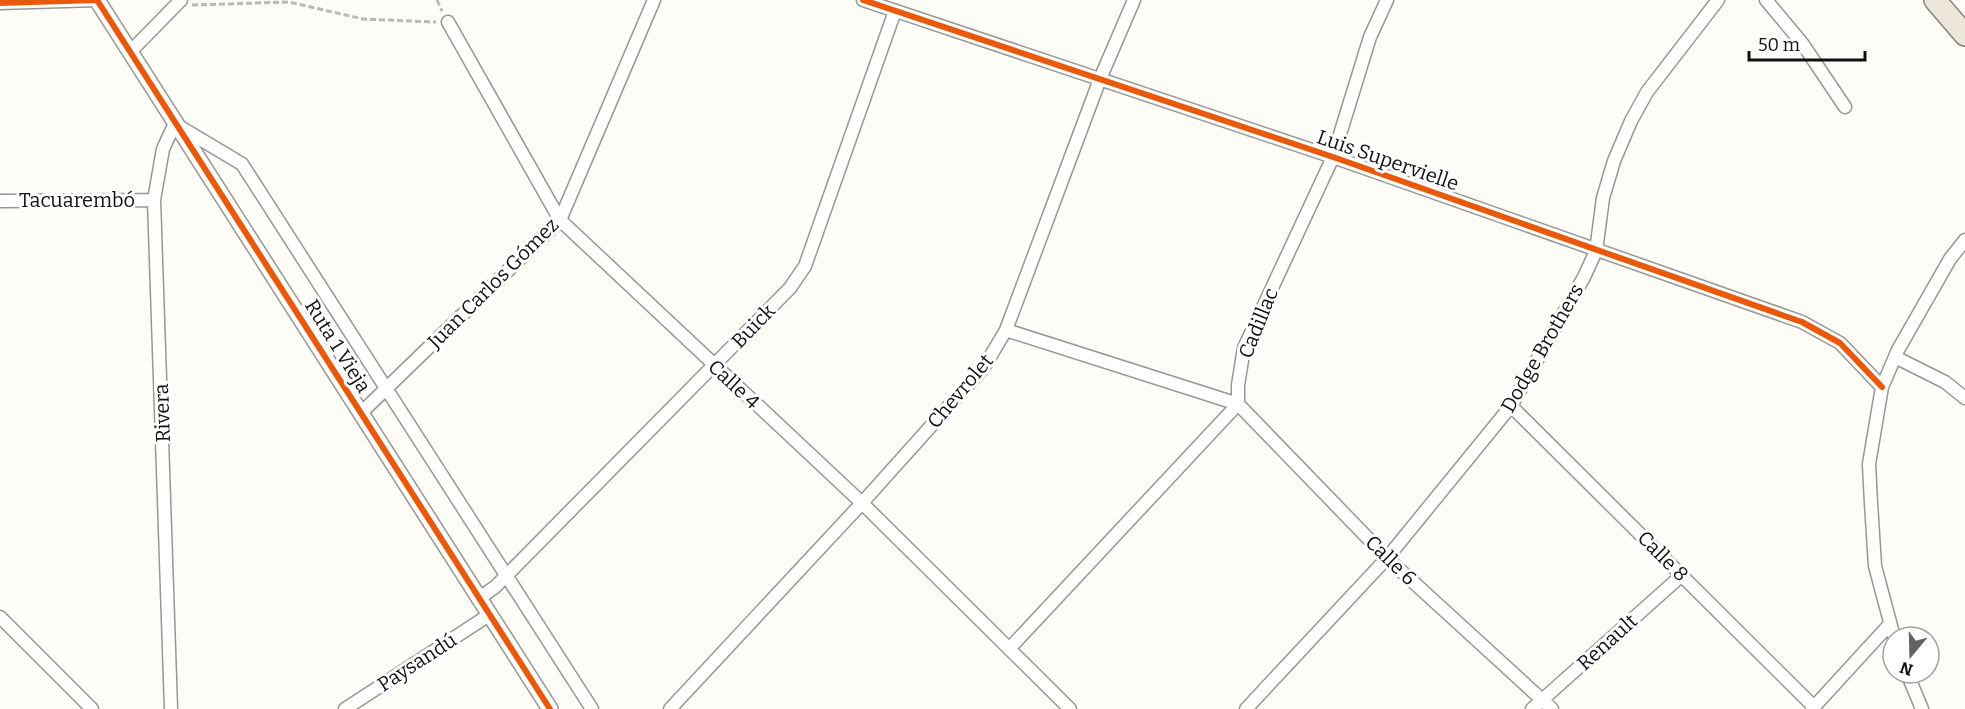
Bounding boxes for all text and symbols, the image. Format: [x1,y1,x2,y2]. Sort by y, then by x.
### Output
scale bar [1749,24,1864,62]
text: 50 m [1758,34,1800,56]
street label: Luis Supervielle [1314,125,1462,195]
street label: Tacuarembó [19,188,135,212]
street label: Juan Carlos Gómez [422,213,563,354]
street label: Dodge Brothers [1496,279,1588,417]
street label: Cadillac [1233,284,1283,362]
street label: Ruta 1 Vieja [299,295,376,398]
street label: Buick [726,298,780,353]
street label: Chevrolet [922,349,998,433]
street label: Calle 4 [703,354,765,414]
street label: Rivera [149,383,175,443]
street label: Calle 8 [1633,526,1693,586]
street label: Calle 6 [1360,530,1422,590]
street label: Renault [1572,609,1642,675]
north arrow [1881,625,1941,685]
street label: Paysandú [373,628,461,696]
text: N [1897,658,1915,680]

